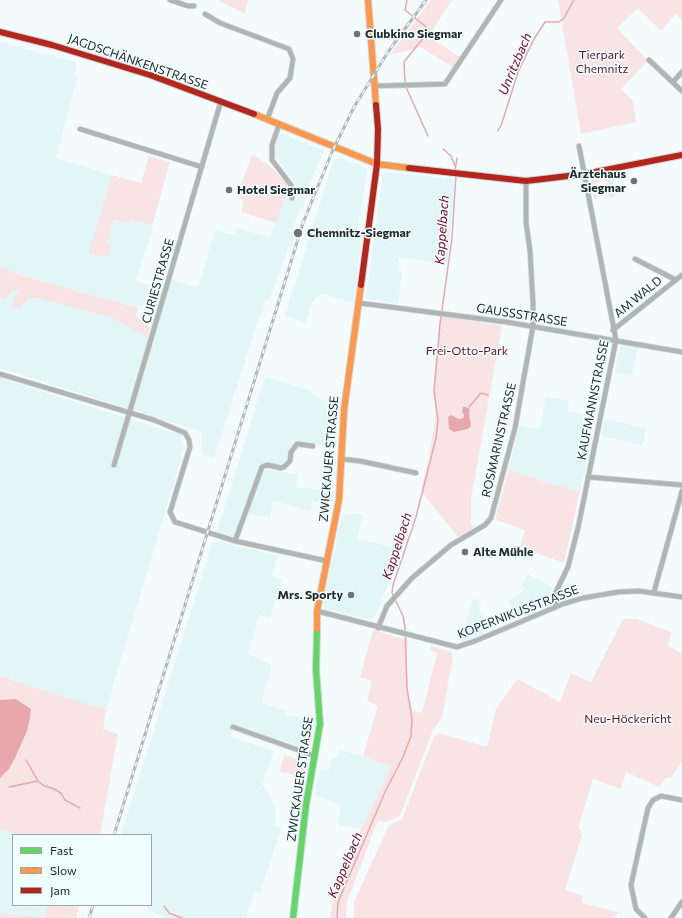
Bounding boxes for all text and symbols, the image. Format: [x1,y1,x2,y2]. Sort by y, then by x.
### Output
place label: Clubkino Siegmar [365,27,462,41]
marker: Clubkino Siegmar [352,29,362,39]
street label: JAGDSCHÄNKENSTRASSE [66,31,210,93]
water label: Unritzbach [495,31,535,97]
park label: Tierpark Chemnitz [576,48,628,76]
place label: Ärztehaus Siegmar [569,167,626,195]
marker: Ärztehaus Siegmar [629,176,639,186]
place label: Hotel Siegmar [237,183,315,197]
marker: Hotel Siegmar [224,185,234,195]
water label: Kappelbach [432,195,452,265]
place label: Chemnitz-Siegmar [307,226,411,240]
marker: Chemnitz-Siegmar [292,227,304,239]
street label: CURIESTRASSE [139,237,177,325]
street label: AM WALD [611,273,665,321]
street label: GAUSSSTRASSE [476,301,568,329]
street label: KAUFMANNSTRASSE [574,339,612,461]
park label: Frei-Otto-Park [426,344,508,358]
street label: ROSMARINSTRASSE [479,381,519,499]
street label: ZWICKAUER STRASSE [316,396,342,522]
water label: Kappelbach [379,511,415,581]
place label: Alte Mühle [473,545,533,559]
marker: Alte Mühle [460,547,470,557]
street label: KOPERNIKUSSTRASSE [455,582,581,642]
place label: Mrs. Sporty [278,588,343,602]
marker: Mrs. Sporty [346,590,356,600]
park label: Neu-Höckericht [584,712,672,726]
street label: ZWICKAUER STRASSE [284,716,316,842]
water label: Kappelbach [324,830,366,900]
legend [12,834,152,906]
text: Fast [50,843,73,857]
text: Slow [50,863,77,877]
text: Jam [50,883,70,897]

